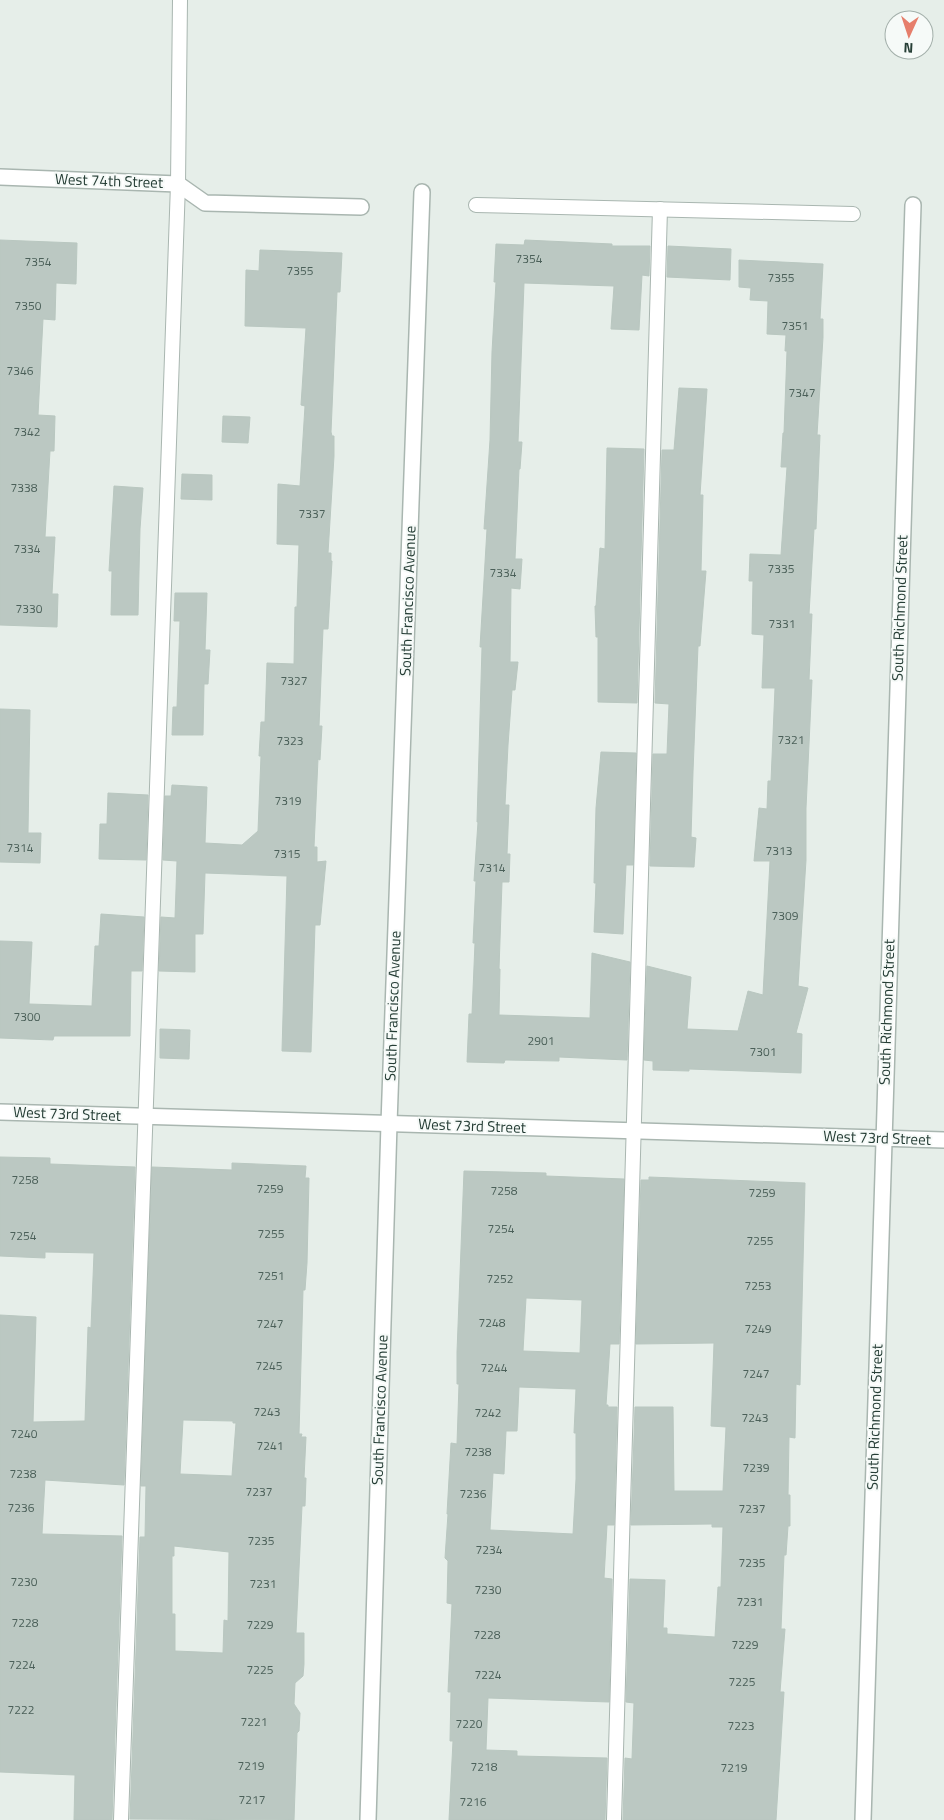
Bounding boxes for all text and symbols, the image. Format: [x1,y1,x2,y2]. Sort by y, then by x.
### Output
north arrow [884,10,934,60]
text: N [903,38,914,59]
street label: West 74th Street [55,167,164,194]
house number: 7354 [516,249,543,268]
house number: 7354 [25,252,52,271]
house number: 7355 [287,261,314,280]
house number: 7355 [768,268,795,287]
house number: 7350 [15,296,42,315]
house number: 7351 [782,316,808,335]
house number: 7346 [7,361,34,380]
house number: 7347 [789,383,815,402]
house number: 7342 [14,422,40,441]
house number: 7338 [11,478,38,497]
house number: 7337 [299,504,325,523]
street label: South Francisco Avenue [393,525,422,677]
street label: South Richmond Street [885,534,914,681]
house number: 7334 [14,539,41,558]
house number: 7335 [768,559,795,578]
house number: 7334 [490,563,517,582]
house number: 7330 [16,599,43,618]
house number: 7331 [769,614,795,633]
house number: 7327 [281,671,307,690]
house number: 7321 [778,730,804,749]
house number: 7323 [277,731,303,750]
house number: 7319 [275,791,302,810]
house number: 7314 [7,838,34,857]
house number: 7313 [766,841,792,860]
house number: 7315 [274,844,301,863]
house number: 7314 [479,858,506,877]
house number: 7309 [772,906,799,925]
street label: South Francisco Avenue [378,930,407,1082]
street label: South Richmond Street [872,938,901,1085]
house number: 7300 [14,1007,41,1026]
house number: 2901 [528,1031,554,1050]
house number: 7301 [750,1042,776,1061]
street label: West 73rd Street [13,1100,122,1127]
street label: West 73rd Street [418,1112,527,1139]
street label: West 73rd Street [823,1124,932,1151]
house number: 7258 [12,1170,39,1189]
house number: 7259 [257,1179,284,1198]
house number: 7258 [491,1181,518,1200]
house number: 7259 [749,1183,776,1202]
house number: 7254 [488,1219,515,1238]
house number: 7255 [258,1224,285,1243]
house number: 7254 [10,1226,37,1245]
house number: 7255 [747,1231,774,1250]
house number: 7251 [258,1266,284,1285]
house number: 7252 [487,1269,513,1288]
house number: 7253 [745,1276,771,1295]
house number: 7248 [479,1313,506,1332]
house number: 7247 [257,1314,283,1333]
house number: 7249 [745,1319,772,1338]
street label: South Francisco Avenue [365,1334,394,1486]
street label: South Richmond Street [860,1343,889,1490]
house number: 7245 [256,1356,283,1375]
house number: 7244 [481,1358,508,1377]
house number: 7247 [743,1364,769,1383]
house number: 7243 [254,1402,280,1421]
house number: 7242 [475,1403,501,1422]
house number: 7243 [742,1408,768,1427]
house number: 7240 [11,1424,38,1443]
house number: 7241 [257,1436,283,1455]
house number: 7238 [465,1442,492,1461]
house number: 7239 [743,1458,770,1477]
house number: 7238 [10,1464,37,1483]
house number: 7237 [246,1482,272,1501]
house number: 7236 [460,1484,487,1503]
house number: 7236 [8,1498,35,1517]
house number: 7237 [739,1499,765,1518]
house number: 7235 [248,1531,275,1550]
house number: 7234 [476,1540,503,1559]
house number: 7235 [739,1553,766,1572]
house number: 7230 [11,1572,38,1591]
house number: 7231 [250,1574,276,1593]
house number: 7230 [475,1580,502,1599]
house number: 7231 [737,1592,763,1611]
house number: 7228 [12,1613,39,1632]
house number: 7229 [247,1615,274,1634]
house number: 7228 [474,1625,501,1644]
house number: 7229 [732,1635,759,1654]
house number: 7224 [9,1655,36,1674]
house number: 7225 [247,1660,274,1679]
house number: 7224 [475,1665,502,1684]
house number: 7225 [729,1672,756,1691]
house number: 7222 [8,1700,34,1719]
house number: 7221 [241,1712,267,1731]
house number: 7220 [456,1714,483,1733]
house number: 7223 [728,1716,754,1735]
house number: 7219 [238,1756,265,1775]
house number: 7218 [471,1757,498,1776]
house number: 7219 [721,1758,748,1777]
house number: 7217 [239,1790,265,1809]
house number: 7216 [460,1792,487,1811]

